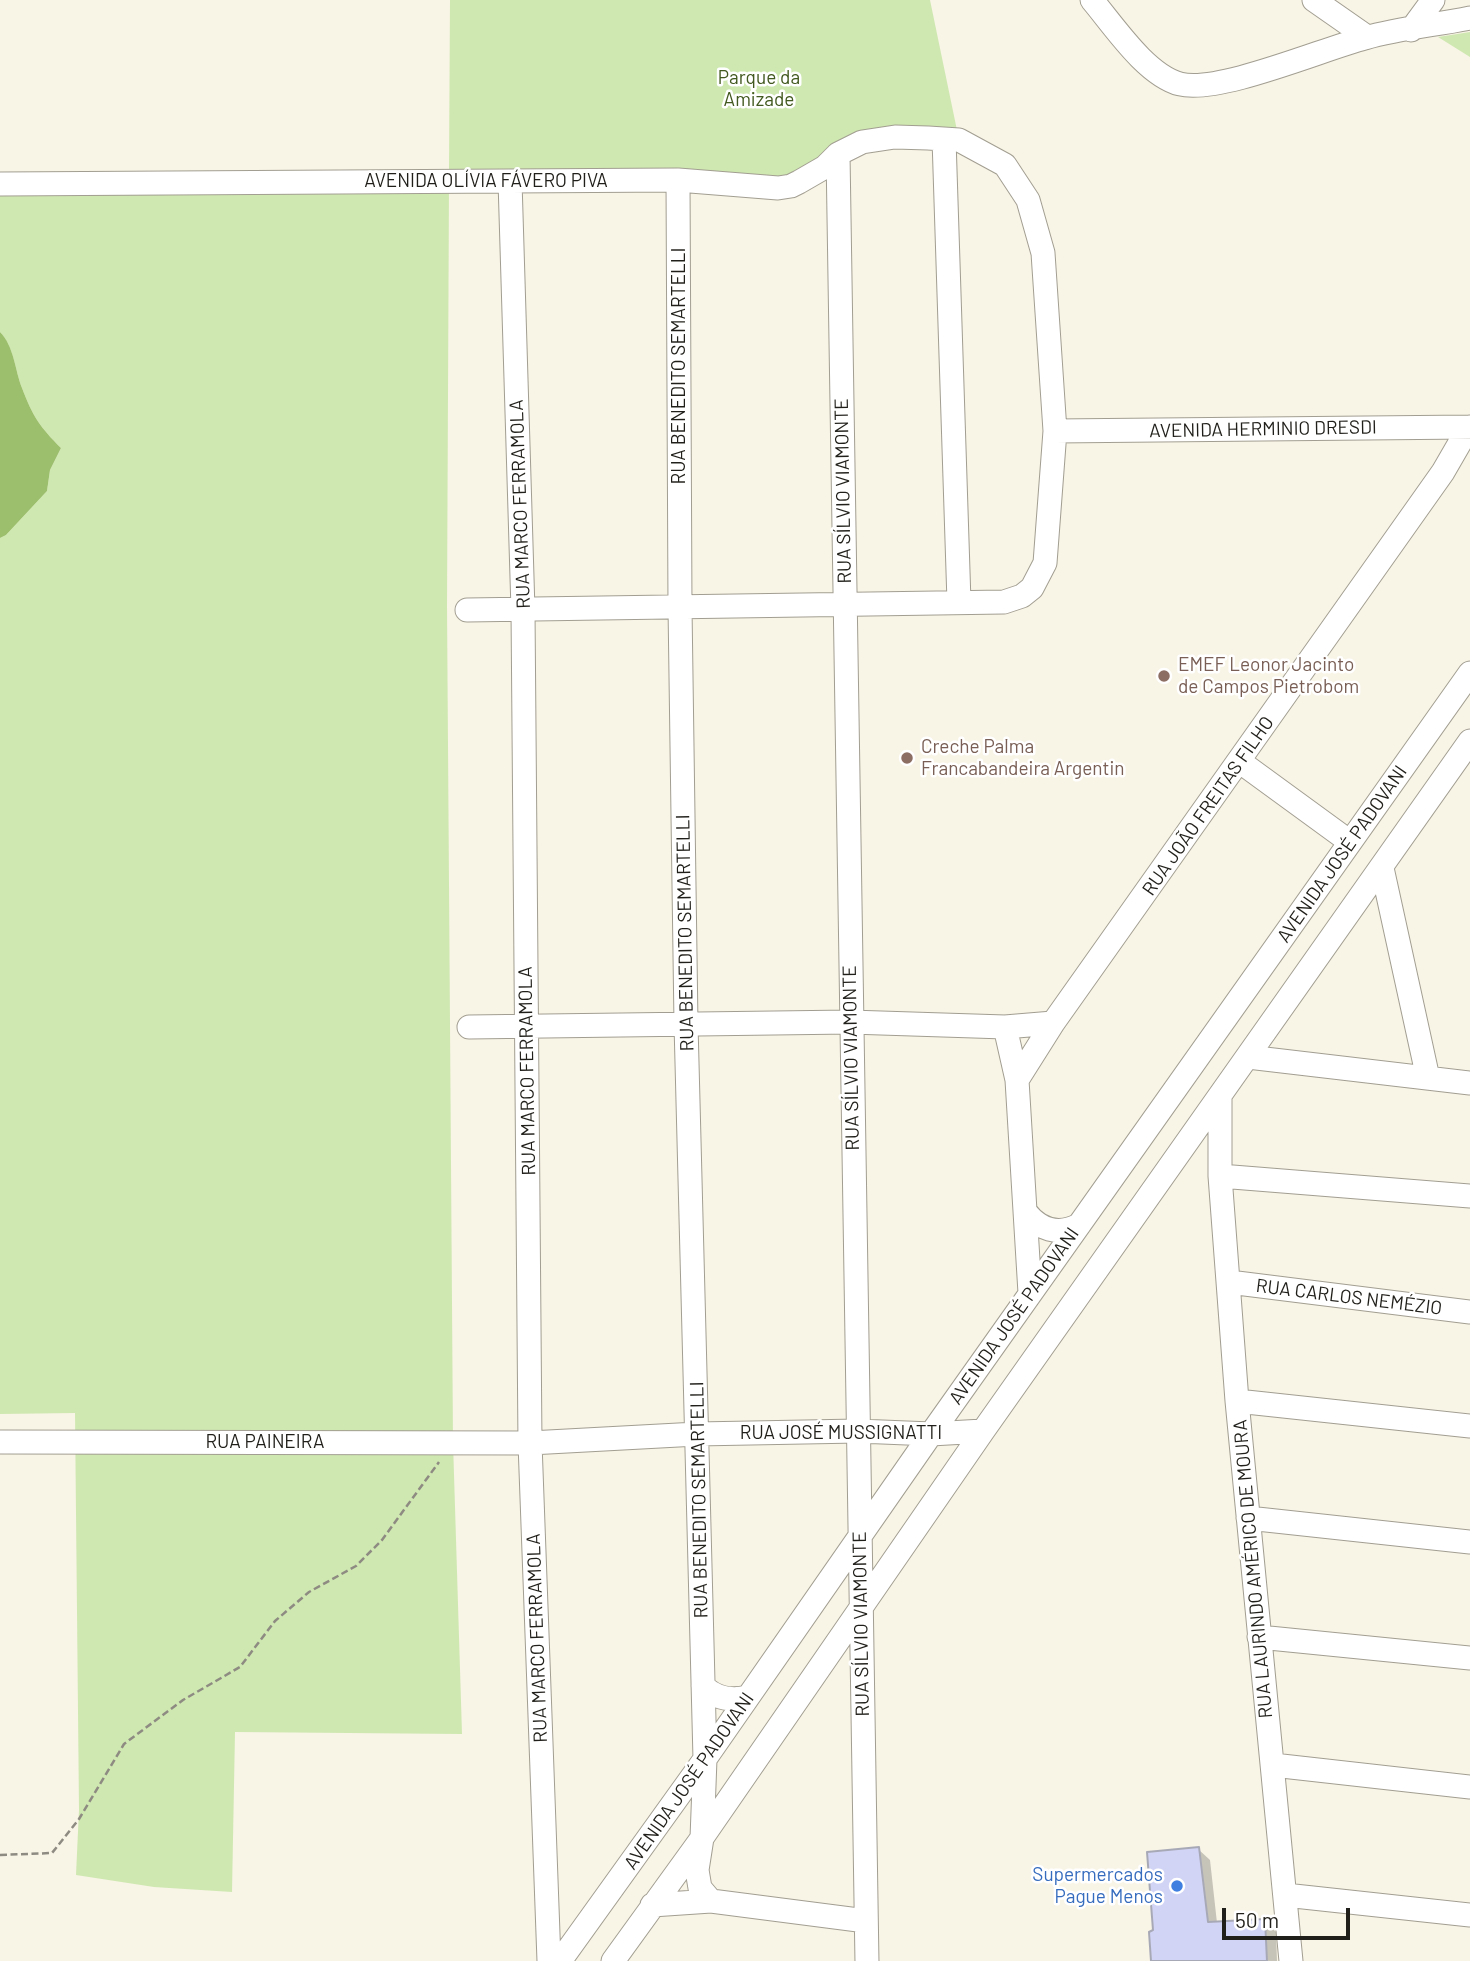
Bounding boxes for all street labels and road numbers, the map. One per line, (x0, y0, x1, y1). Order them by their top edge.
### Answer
street label: AVENIDA OLÍVIA FÁVERO PIVA (364, 170, 608, 192)
street label: RUA BENEDITO SEMARTELLI (668, 248, 690, 484)
street label: RUA SÍLVIO VIAMONTE (830, 398, 856, 584)
street label: RUA MARCO FERRAMOLA (505, 399, 535, 609)
street label: AVENIDA HERMINIO DRESDI (1149, 416, 1377, 442)
street label: RUA JOÃO FREITAS FILHO (1137, 712, 1279, 900)
street label: AVENIDA JOSÉ PADOVANI (1272, 761, 1412, 947)
street label: RUA BENEDITO SEMARTELLI (672, 814, 698, 1052)
street label: RUA SÍLVIO VIAMONTE (838, 965, 864, 1151)
street label: RUA MARCO FERRAMOLA (514, 966, 540, 1176)
street label: AVENIDA JOSÉ PADOVANI (944, 1223, 1084, 1409)
street label: RUA CARLOS NEMÉZIO (1255, 1274, 1443, 1320)
street label: RUA BENEDITO SEMARTELLI (686, 1381, 712, 1619)
street label: RUA LAURINDO AMÉRICO DE MOURA (1229, 1419, 1277, 1719)
street label: RUA JOSÉ MUSSIGNATTI (740, 1422, 942, 1444)
street label: RUA PAINEIRA (205, 1431, 325, 1453)
street label: RUA SÍLVIO VIAMONTE (848, 1531, 874, 1717)
street label: RUA MARCO FERRAMOLA (522, 1533, 552, 1743)
street label: AVENIDA JOSÉ PADOVANI (619, 1688, 759, 1874)

